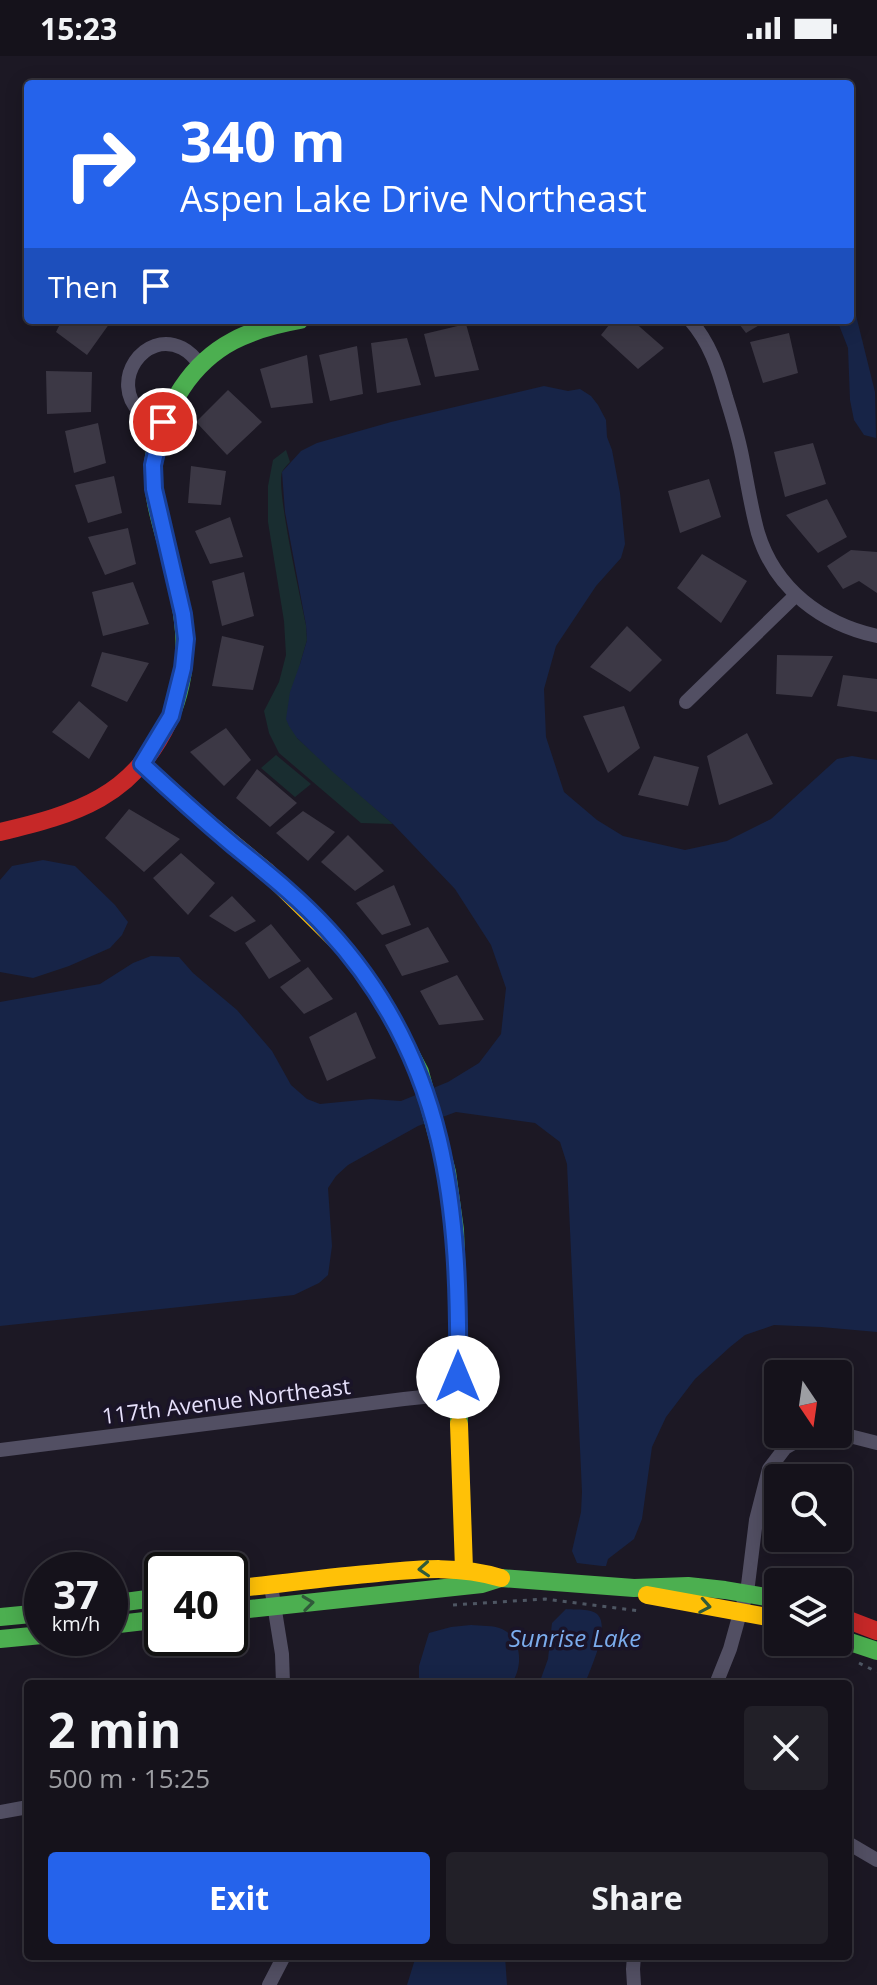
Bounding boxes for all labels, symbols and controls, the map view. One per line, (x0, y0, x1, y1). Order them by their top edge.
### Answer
text: 15:23 (40, 8, 117, 49)
text: 340 m (180, 102, 346, 178)
icon: right (48, 112, 152, 216)
text: Aspen Lake Drive Northeast (180, 174, 647, 223)
icon: arrive (134, 264, 178, 308)
text: Then (48, 266, 118, 307)
pin (129, 388, 197, 456)
icon: arrive (141, 400, 185, 444)
position arrow (416, 1335, 500, 1419)
north arrow (764, 1360, 852, 1448)
map controls (764, 1360, 852, 1656)
street label: 117th Avenue Northeast (100, 1370, 352, 1430)
button: search (764, 1464, 852, 1552)
speed limit sign: 40 (144, 1552, 248, 1656)
one-way arrow (417, 1560, 430, 1577)
text: 37 (53, 1566, 99, 1621)
button: layers (764, 1568, 852, 1656)
one-way arrow (301, 1594, 314, 1611)
one-way arrow (699, 1596, 712, 1613)
text: km/h (52, 1610, 100, 1637)
water label: Sunrise Lake (509, 1621, 641, 1654)
text: 2 min (48, 1697, 181, 1762)
button: close (744, 1706, 828, 1790)
text: 500 m · 15:25 (48, 1760, 210, 1796)
button: Exit (48, 1852, 430, 1944)
button: Share (446, 1852, 828, 1944)

